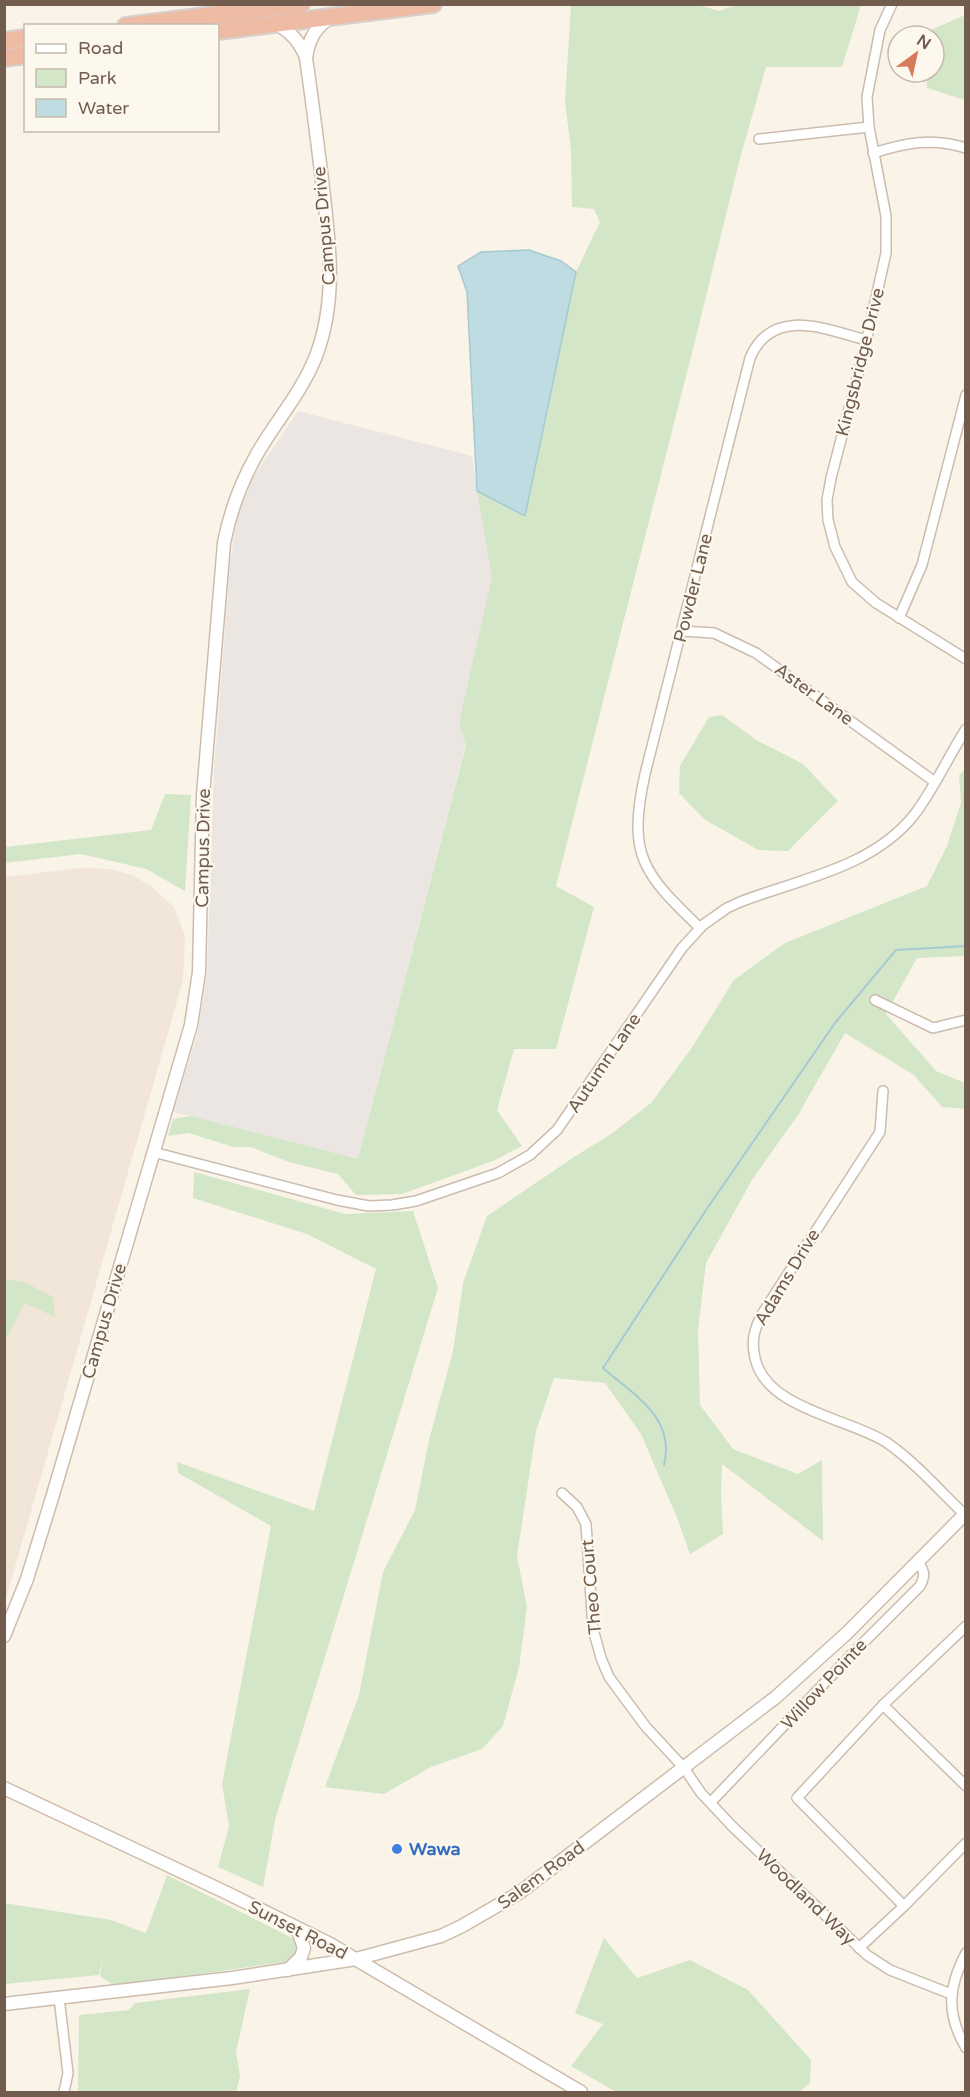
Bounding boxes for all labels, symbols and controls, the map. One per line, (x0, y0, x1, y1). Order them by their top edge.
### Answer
legend (24, 24, 219, 132)
north arrow (886, 24, 946, 84)
text: N (913, 30, 934, 54)
text: Road (78, 37, 123, 59)
text: Park (78, 67, 117, 89)
text: Water (78, 97, 129, 119)
street label: Campus Drive (308, 166, 340, 286)
street label: Kingsbridge Drive (831, 286, 889, 438)
street label: Powder Lane (669, 531, 717, 645)
street label: Aster Lane (770, 658, 858, 730)
street label: Campus Drive (191, 788, 215, 908)
street label: Autumn Lane (563, 1009, 645, 1117)
street label: Adams Drive (750, 1225, 824, 1329)
street label: Campus Drive (77, 1261, 131, 1381)
street label: Theo Court (576, 1538, 606, 1636)
street label: Willow Pointe (776, 1634, 872, 1734)
street label: Salem Road (493, 1836, 589, 1914)
place label: Wawa (409, 1838, 461, 1860)
marker: Wawa (390, 1842, 404, 1856)
street label: Woodland Way (752, 1844, 860, 1950)
street label: Sunset Road (245, 1896, 351, 1964)

